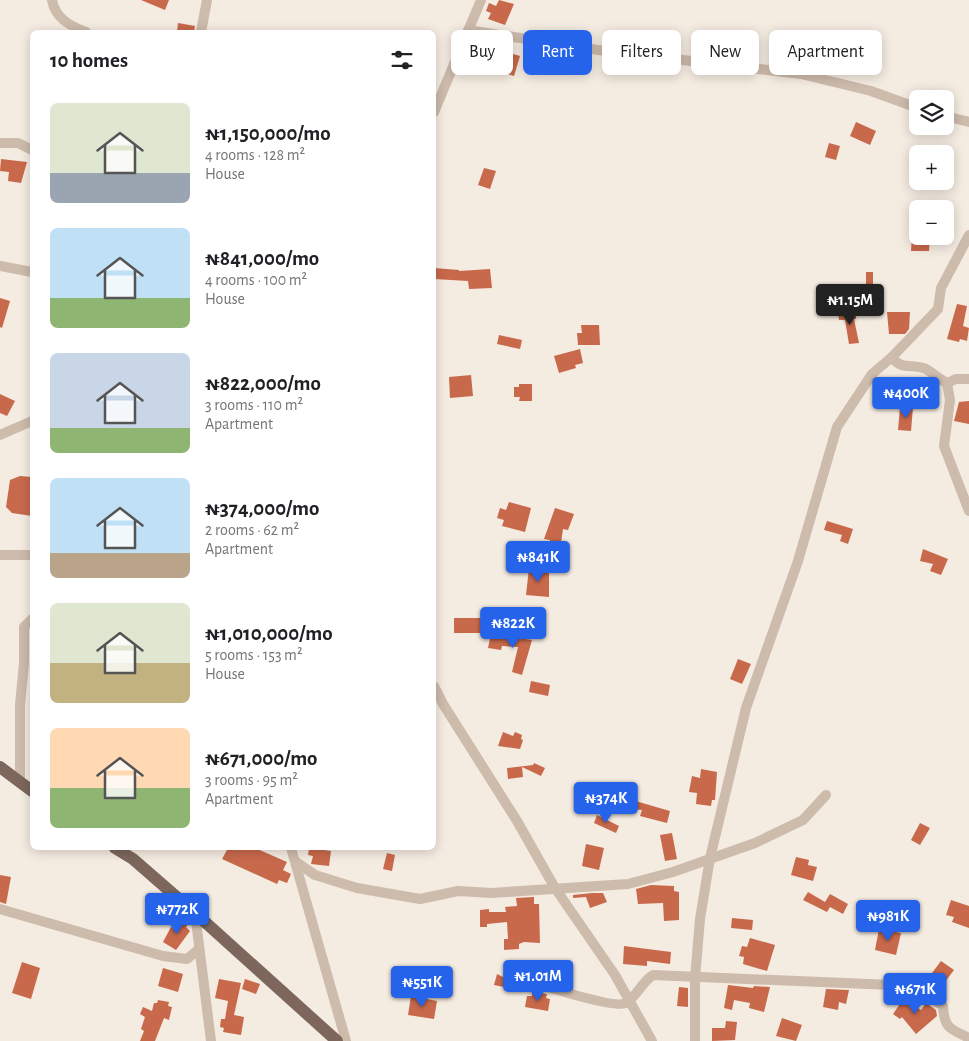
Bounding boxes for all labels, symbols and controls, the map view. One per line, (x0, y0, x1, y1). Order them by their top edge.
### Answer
chip: Buy (451, 30, 513, 75)
chip: Rent (523, 30, 592, 75)
chip: Filters (602, 30, 681, 75)
chip: New (691, 30, 759, 75)
chip: Apartment (769, 30, 882, 75)
icon: filters (388, 46, 416, 74)
text: 10 homes (50, 50, 128, 71)
map controls (909, 90, 954, 245)
button: layers (909, 90, 954, 135)
icon: home (90, 123, 150, 183)
text: ₦1,150,000/mo (205, 123, 331, 144)
button: + (909, 145, 954, 190)
text: 4 rooms · 128 m² (205, 147, 305, 163)
text: House (205, 166, 245, 182)
button: − (909, 200, 954, 245)
icon: home (90, 248, 150, 308)
text: ₦841,000/mo (205, 248, 319, 269)
text: 4 rooms · 100 m² (205, 272, 307, 288)
pin: ₦1.15M (809, 284, 891, 326)
text: House (205, 291, 245, 307)
text: ₦1.15M (827, 292, 873, 308)
icon: home (90, 373, 150, 433)
text: ₦822,000/mo (205, 373, 321, 394)
pin: ₦400K (871, 376, 941, 419)
text: ₦400K (883, 385, 929, 401)
text: 3 rooms · 110 m² (205, 397, 303, 413)
text: Apartment (205, 416, 273, 432)
icon: home (90, 498, 150, 558)
text: ₦374,000/mo (205, 498, 319, 519)
text: 2 rooms · 62 m² (205, 522, 299, 538)
pin: ₦841K (503, 540, 573, 583)
text: Apartment (205, 541, 273, 557)
text: ₦841K (517, 549, 559, 565)
pin: ₦822K (478, 606, 548, 649)
text: ₦822K (491, 615, 535, 631)
icon: home (90, 623, 150, 683)
text: ₦1,010,000/mo (205, 623, 333, 644)
text: 5 rooms · 153 m² (205, 647, 303, 663)
text: House (205, 666, 245, 682)
icon: home (90, 748, 150, 808)
text: ₦671,000/mo (205, 748, 318, 769)
text: 3 rooms · 95 m² (205, 772, 298, 788)
pin: ₦374K (571, 782, 641, 824)
text: ₦374K (585, 790, 627, 806)
text: Apartment (205, 791, 273, 807)
pin: ₦772K (142, 892, 212, 935)
pin: ₦981K (853, 900, 923, 942)
text: ₦772K (156, 901, 198, 917)
text: ₦981K (867, 908, 909, 924)
pin: ₦1.01M (497, 960, 579, 1002)
pin: ₦551K (387, 966, 457, 1008)
text: ₦1.01M (514, 968, 562, 984)
pin: ₦671K (880, 972, 950, 1015)
text: ₦551K (402, 974, 442, 990)
text: ₦671K (894, 981, 936, 997)

